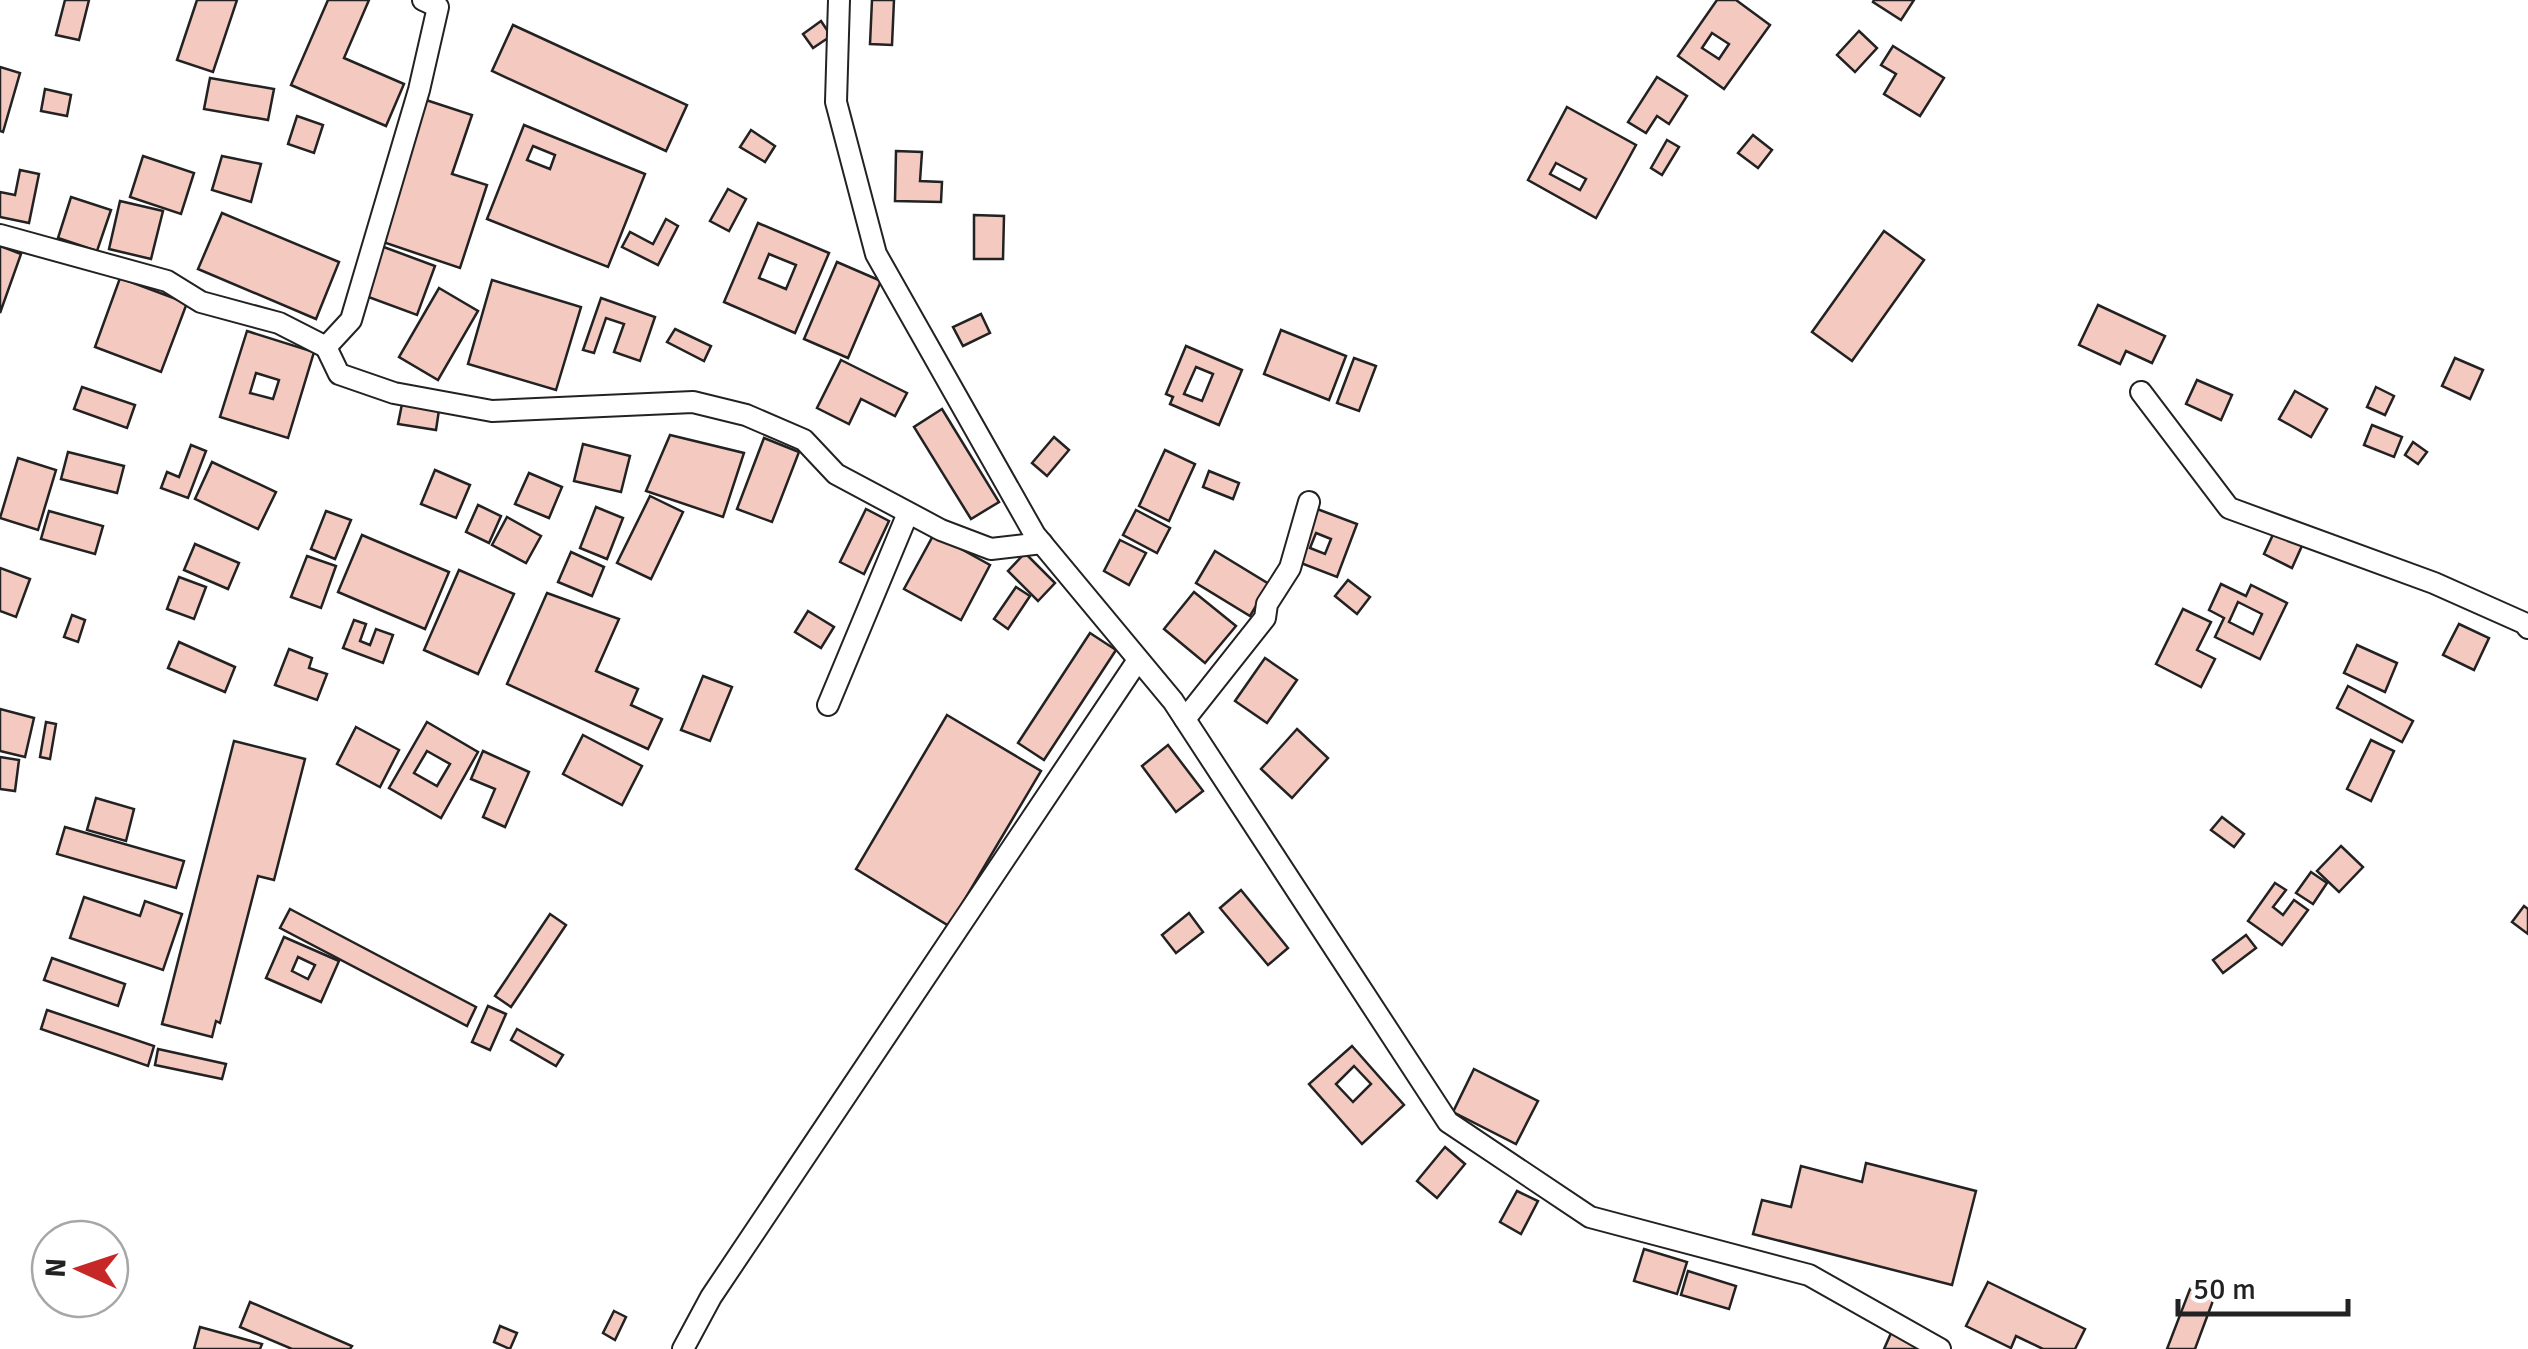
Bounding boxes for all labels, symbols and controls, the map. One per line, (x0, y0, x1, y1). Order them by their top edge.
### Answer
north arrow (30, 1219, 130, 1319)
scale bar (2178, 1254, 2348, 1316)
text: N (39, 1257, 74, 1278)
text: 50 m (2193, 1271, 2256, 1308)

